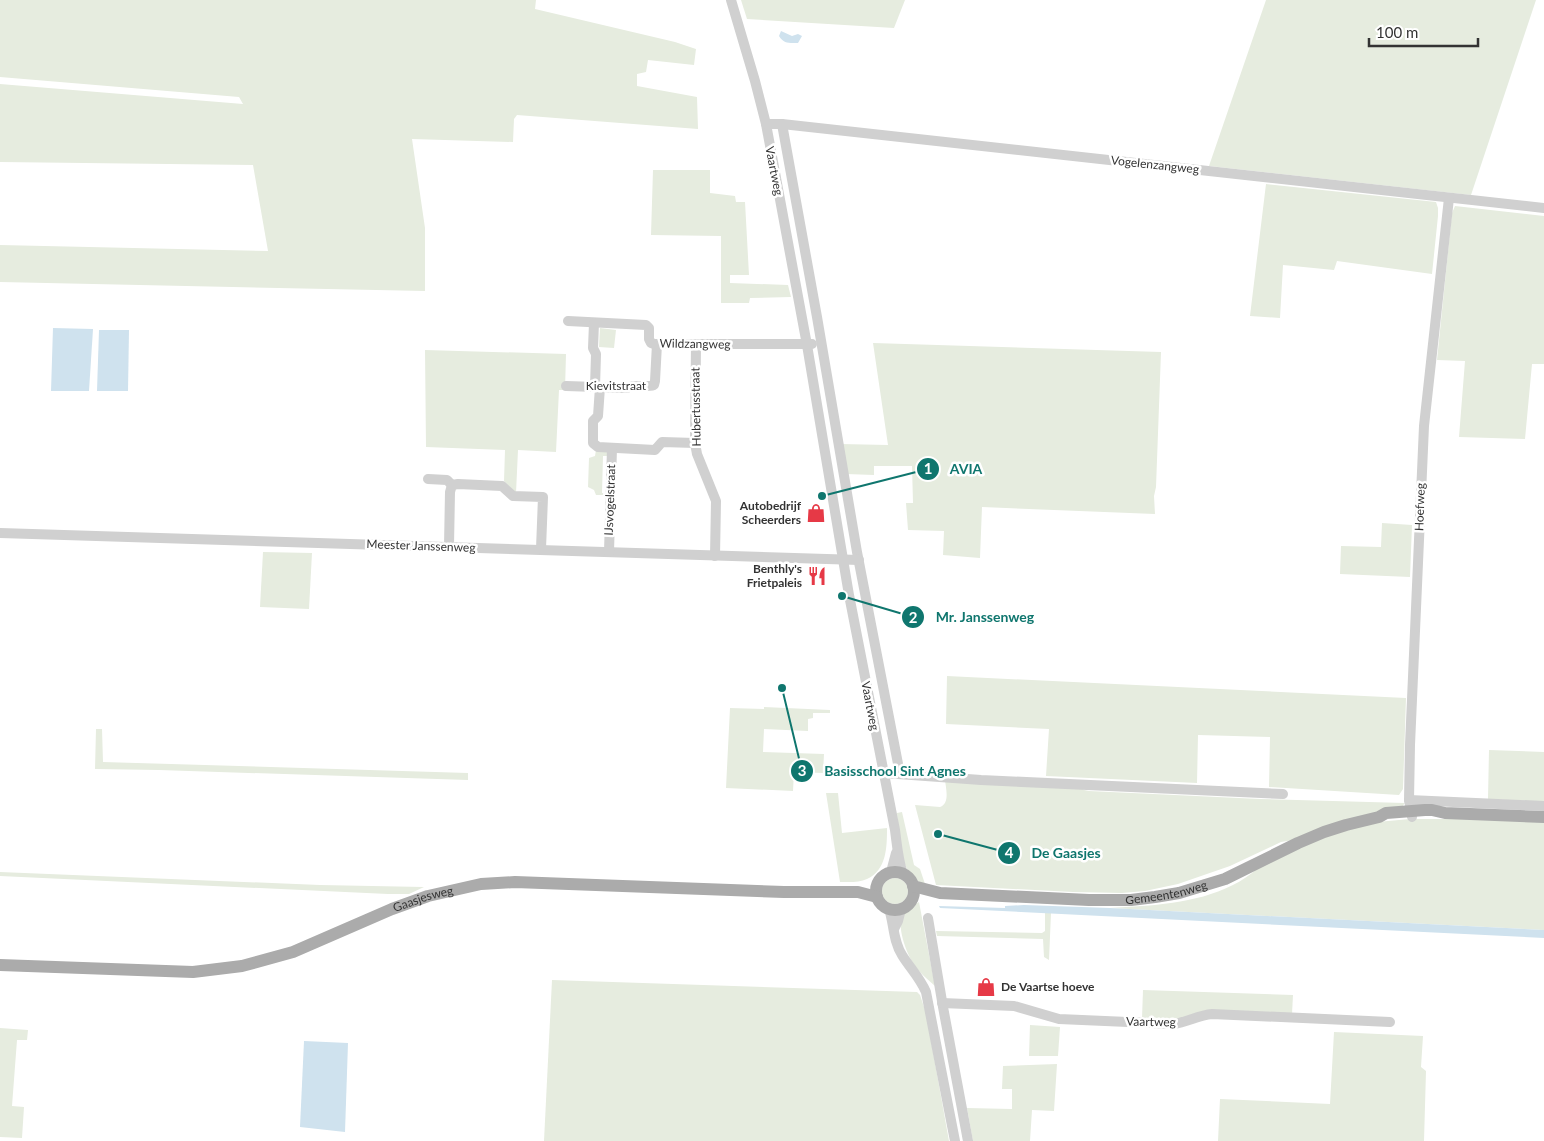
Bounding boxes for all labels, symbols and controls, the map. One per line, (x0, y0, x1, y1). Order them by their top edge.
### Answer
scale bar (1369, 15, 1478, 47)
text: 100 m (1376, 23, 1418, 41)
street label: Vaartweg (762, 145, 787, 197)
street label: Vogelenzangweg (1110, 152, 1200, 177)
street label: Wildzangweg (659, 335, 731, 352)
street label: Hubertusstraat (687, 367, 704, 447)
street label: Kievitstraat (586, 378, 647, 393)
callout: AVIA (915, 455, 993, 484)
text: 1 (924, 459, 932, 477)
text: AVIA (949, 460, 983, 477)
street label: IJsvogelstraat (601, 463, 618, 536)
street label: Hoefweg (1411, 483, 1428, 531)
place label: Autobedrijf Scheerders (739, 498, 802, 527)
shop icon: Autobedrijf Scheerders (805, 502, 827, 524)
street label: Meester Janssenweg (366, 536, 476, 555)
place label: Benthly's Frietpaleis (747, 561, 802, 590)
restaurant icon: Benthly's Frietpaleis (806, 565, 828, 587)
callout: Mr. Janssenweg (900, 603, 1044, 632)
text: 2 (909, 608, 918, 626)
text: Mr. Janssenweg (936, 608, 1035, 625)
street label: Vaartweg (858, 680, 883, 732)
callout: Basisschool Sint Agnes (789, 757, 976, 786)
text: 3 (798, 761, 806, 779)
text: Basisschool Sint Agnes (824, 762, 966, 779)
callout: De Gaasjes (997, 838, 1111, 867)
text: 4 (1005, 843, 1014, 861)
text: De Gaasjes (1031, 844, 1101, 861)
street label: Gemeentenweg (1125, 877, 1209, 907)
street label: Gaasjesweg (391, 883, 454, 915)
shop icon: De Vaartse hoeve (975, 976, 997, 998)
place label: De Vaartse hoeve (1001, 979, 1095, 994)
street label: Vaartweg (1126, 1014, 1176, 1029)

